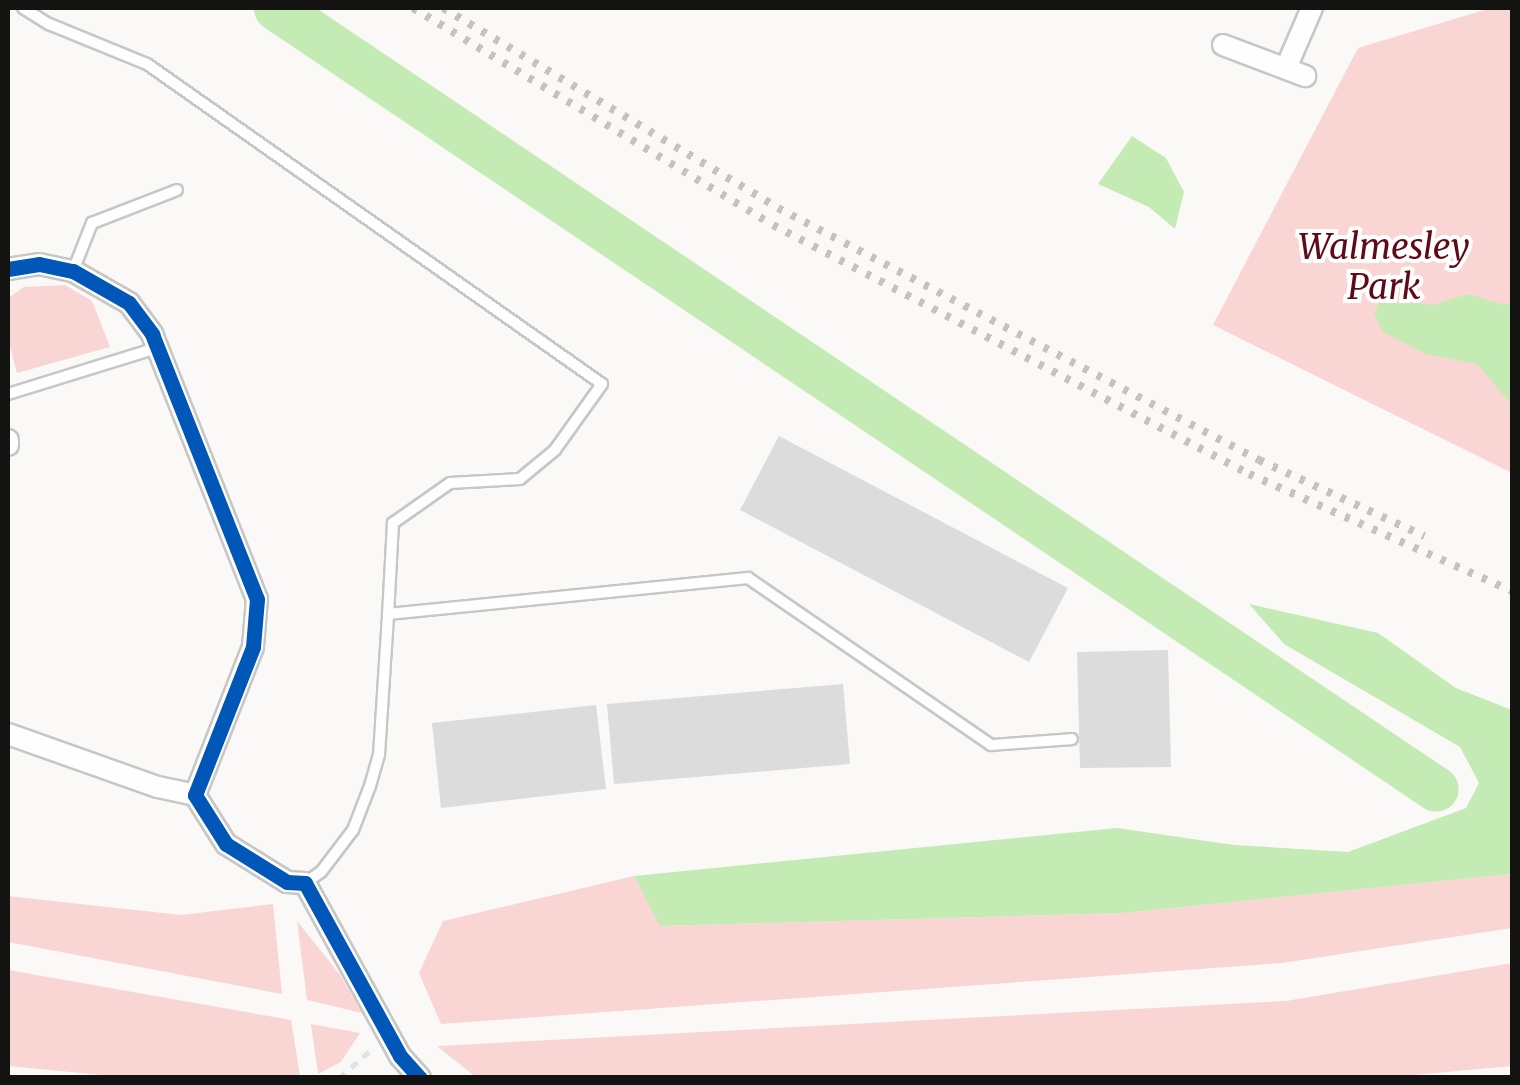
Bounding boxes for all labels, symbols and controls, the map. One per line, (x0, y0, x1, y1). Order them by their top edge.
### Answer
park label: Walmesley Park (1298, 226, 1470, 308)

